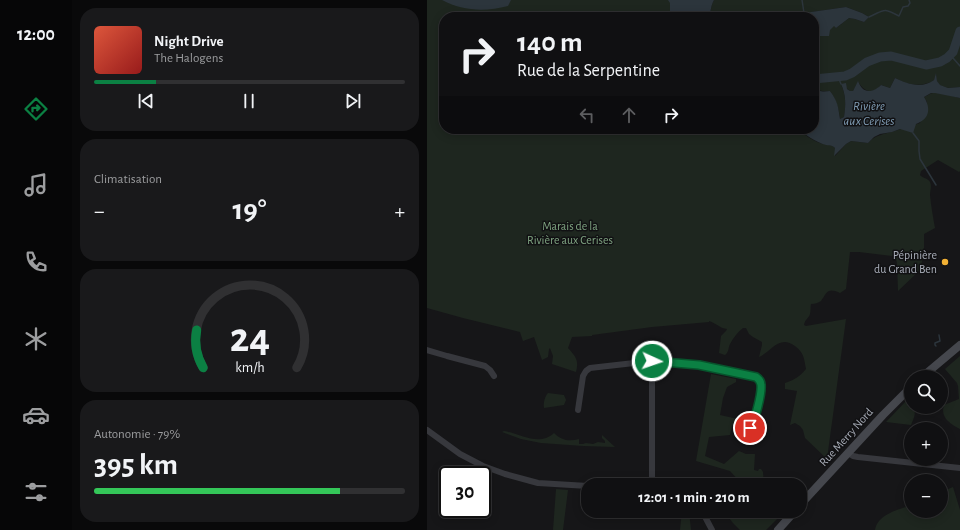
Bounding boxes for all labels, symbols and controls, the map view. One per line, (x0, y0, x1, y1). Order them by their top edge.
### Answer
text: 12:00 (17, 26, 55, 44)
icon: right (451, 28, 503, 80)
text: 140 m (517, 29, 583, 57)
text: Night Drive (154, 34, 224, 49)
text: The Halogens (154, 52, 223, 65)
text: Rue de la Serpentine (517, 62, 660, 80)
icon: previous (135, 90, 157, 112)
icon: pause (238, 90, 260, 112)
icon: next (342, 90, 364, 112)
icon: directions (22, 95, 50, 123)
water label: Rivière aux Cerises (844, 100, 894, 128)
icon: left (576, 104, 598, 126)
icon: ahead (618, 104, 640, 126)
icon: right (660, 104, 682, 126)
icon: music (22, 171, 50, 199)
text: Climatisation (94, 173, 162, 186)
text: 19° (232, 195, 267, 225)
text: − (94, 200, 105, 222)
text: + (394, 200, 405, 222)
park label: Marais de la Rivière aux Cerises (527, 220, 613, 246)
icon: phone (22, 248, 50, 276)
place label: Pépinière du Grand Ben (874, 249, 937, 275)
marker: Pépinière du Grand Ben (940, 257, 950, 267)
text: 24 (229, 318, 270, 359)
icon: climate (22, 325, 50, 353)
position arrow (631, 340, 673, 382)
text: km/h (235, 361, 264, 375)
map controls (904, 370, 948, 518)
button: search (904, 370, 948, 414)
icon: car (22, 401, 50, 429)
street label: Rue Merry Nord (817, 406, 876, 469)
pin (733, 411, 767, 445)
icon: arrive (739, 417, 761, 439)
button: + (904, 422, 948, 466)
text: Autonomie · 79% (94, 428, 180, 441)
text: 395 km (94, 450, 178, 480)
speed limit sign: 30 (439, 466, 491, 518)
button: − (904, 474, 948, 518)
icon: filters (22, 478, 50, 506)
text: 12:01 · 1 min · 210 m (638, 490, 750, 505)

